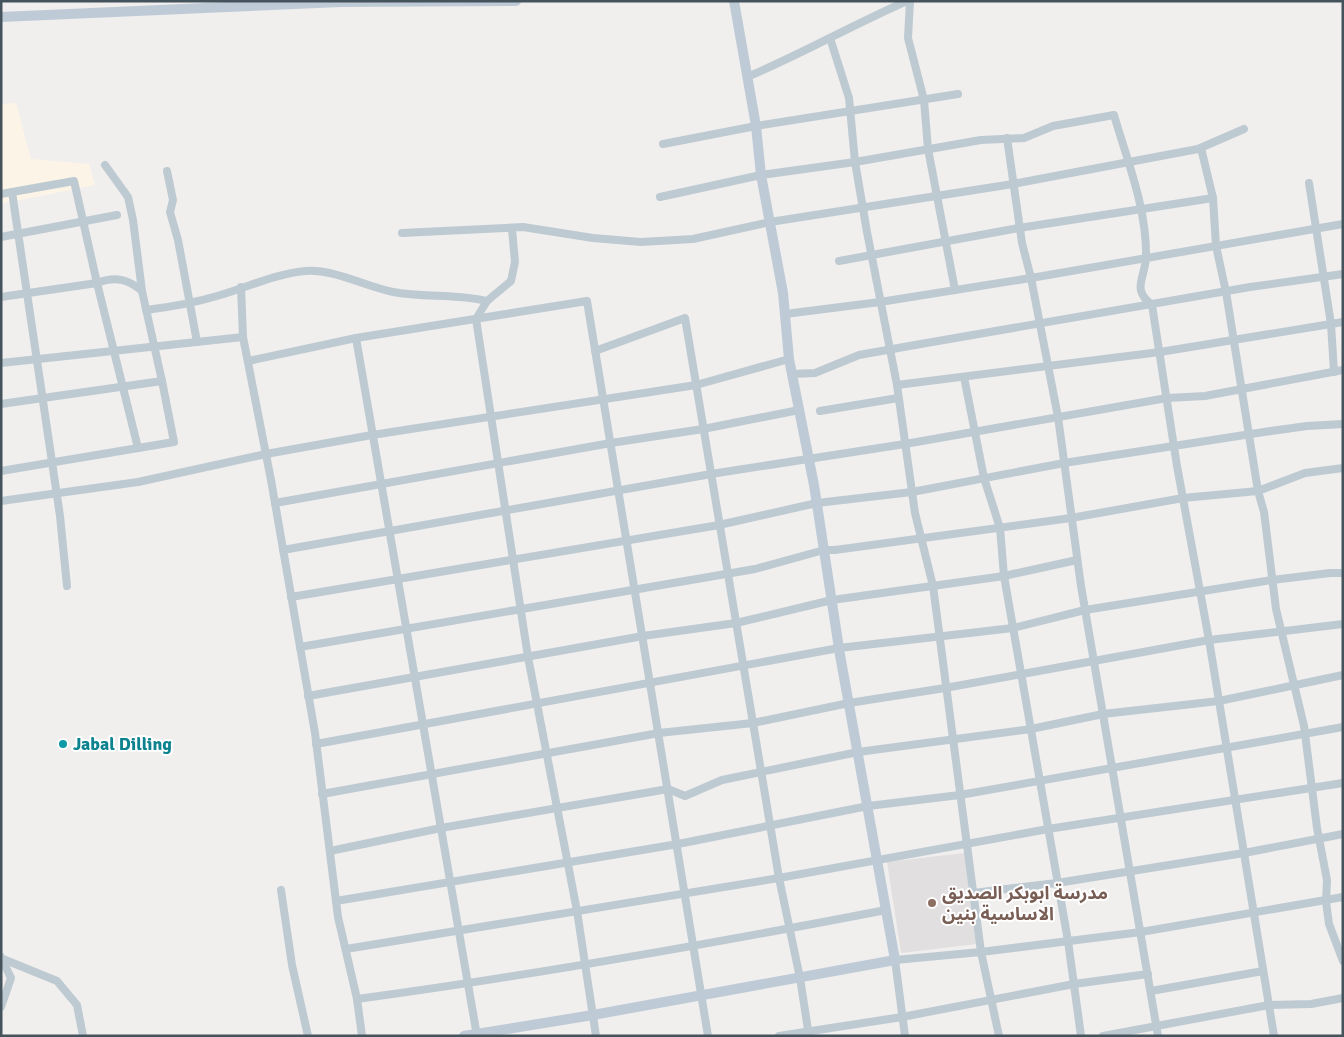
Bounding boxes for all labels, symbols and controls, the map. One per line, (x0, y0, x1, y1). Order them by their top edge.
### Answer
place label: Jabal Dilling (73, 733, 172, 755)
marker: Jabal Dilling (57, 738, 69, 750)
place label: مدرسة ابوبكر الصديق الاساسية بنين (942, 882, 1108, 925)
marker: مدرسة ابوبكر الصديق الاساسية بنين (926, 897, 938, 909)

